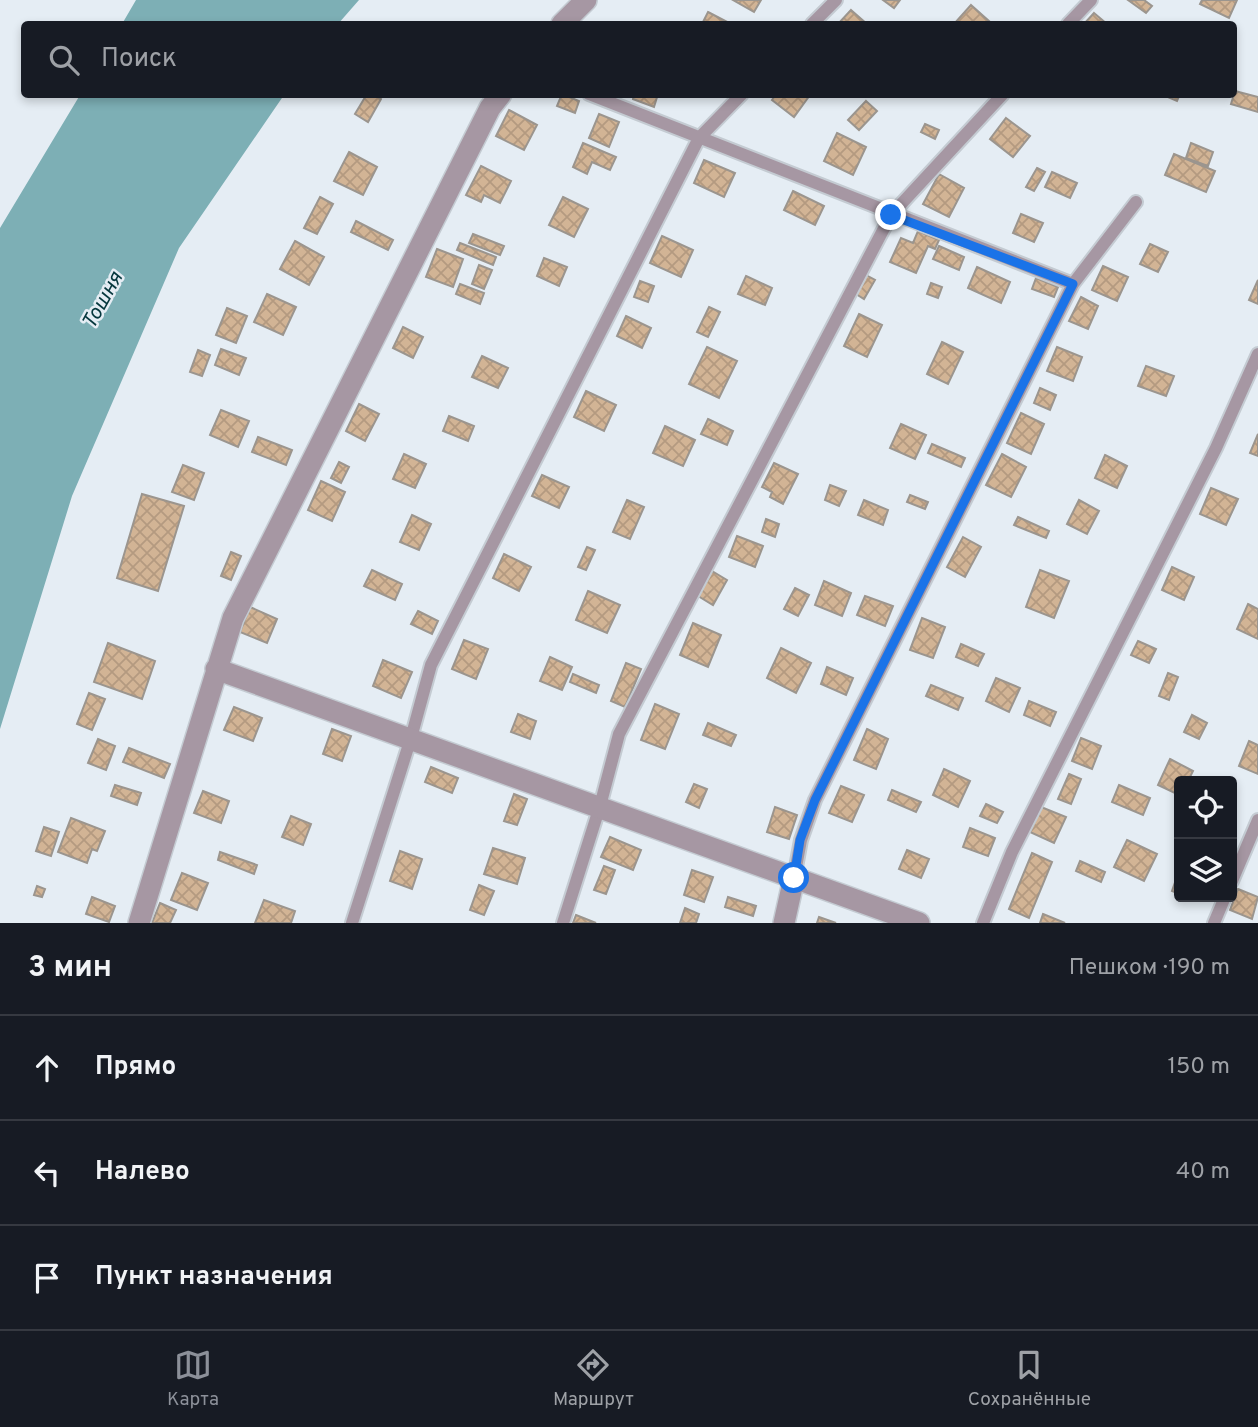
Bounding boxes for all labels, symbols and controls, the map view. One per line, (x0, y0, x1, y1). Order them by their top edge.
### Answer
search box (21, 21, 1237, 98)
icon: search (45, 41, 83, 79)
text: Поиск (101, 43, 177, 76)
route end (875, 199, 906, 230)
water label: Тошня (77, 266, 131, 334)
map controls (1174, 776, 1237, 902)
button: locate (1174, 776, 1237, 839)
button: layers (1174, 839, 1237, 902)
route start (778, 862, 809, 893)
text: 3 мин (28, 950, 112, 987)
text: Пешком · 190 m (1069, 954, 1230, 983)
icon: ahead (28, 1049, 66, 1087)
text: Прямо (95, 1051, 176, 1084)
text: 150 m (1168, 1053, 1230, 1082)
icon: left (28, 1154, 66, 1192)
text: Налево (95, 1156, 190, 1189)
text: 40 m (1176, 1158, 1230, 1187)
icon: arrive (28, 1259, 66, 1297)
text: Пункт назначения (95, 1261, 333, 1294)
tab: Карта (167, 1346, 219, 1412)
tab: Маршрут (553, 1346, 634, 1412)
tab: Сохранённые (968, 1346, 1091, 1412)

